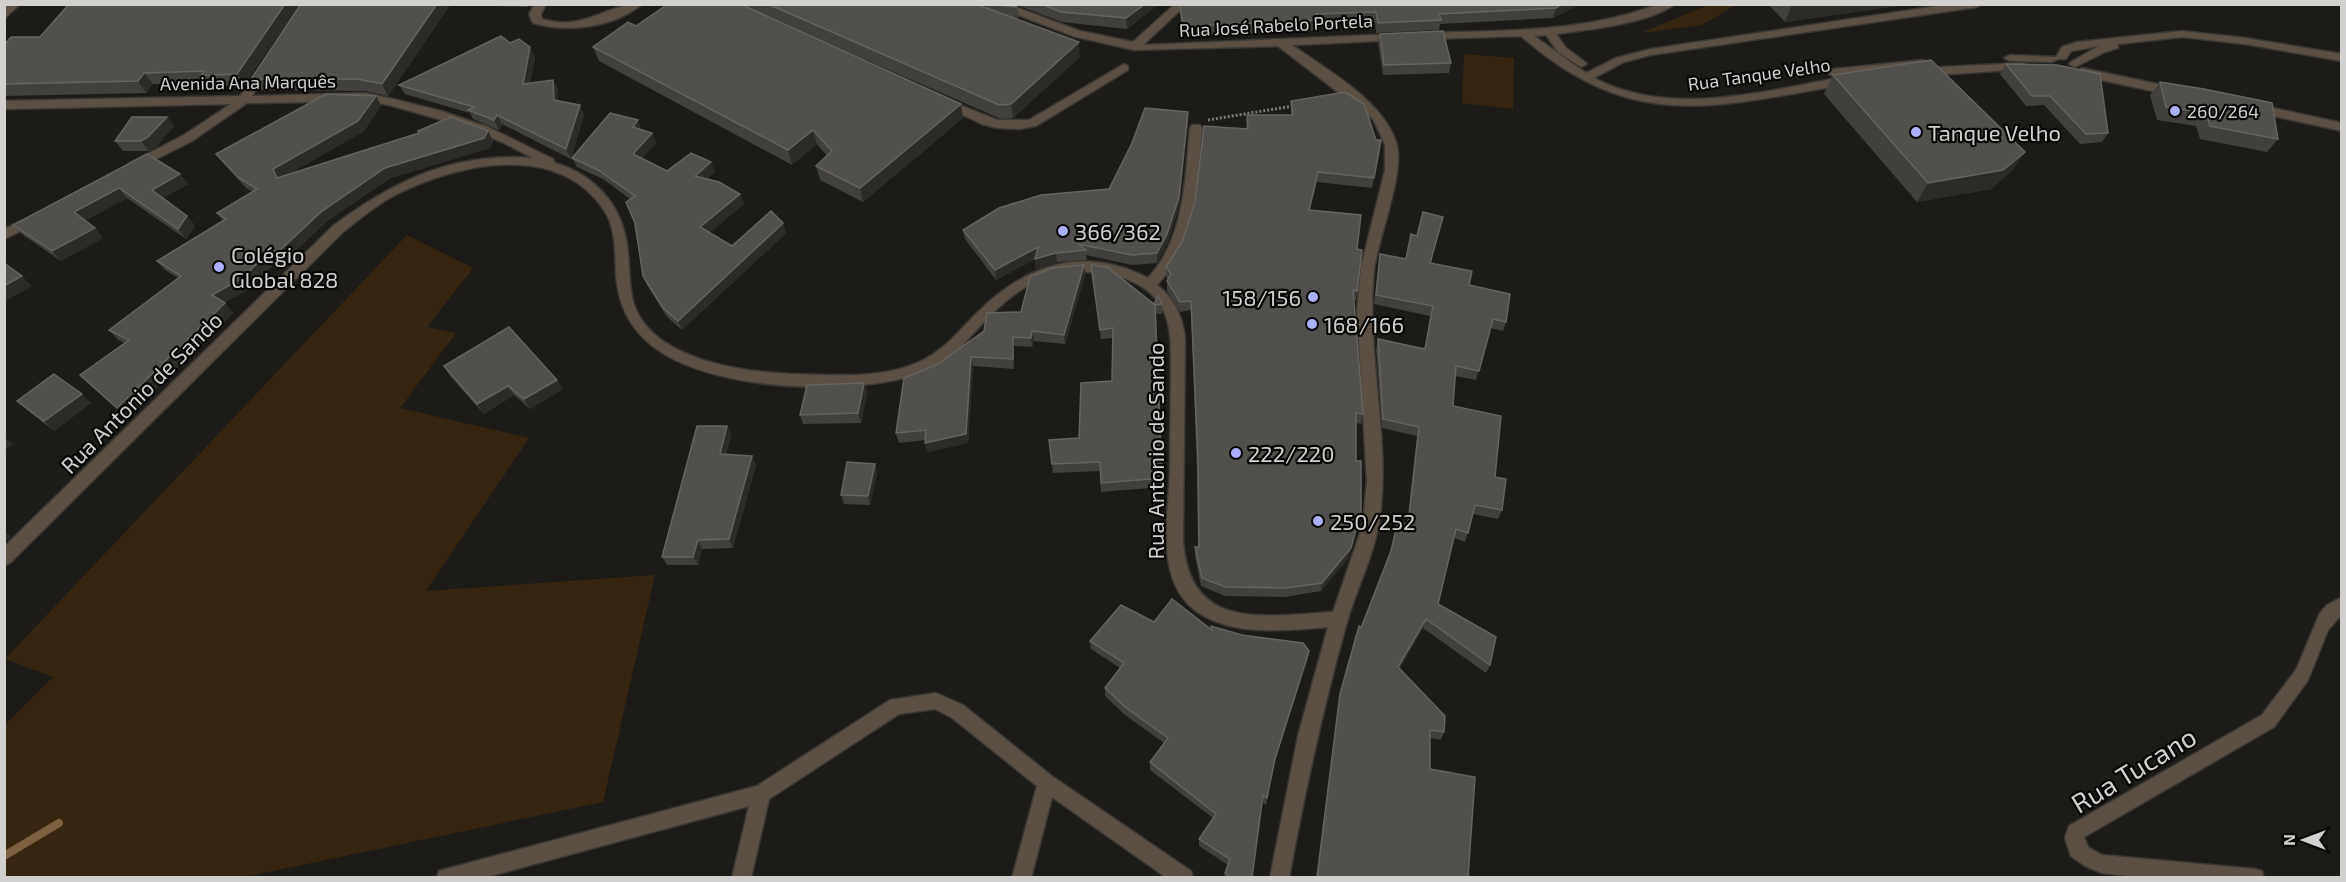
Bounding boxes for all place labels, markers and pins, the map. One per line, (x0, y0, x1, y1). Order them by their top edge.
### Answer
place label: 260/264 (2187, 100, 2259, 122)
marker: 260/264 (2168, 104, 2182, 118)
place label: Tanque Velho (1928, 119, 2061, 145)
marker: Tanque Velho (1909, 125, 1923, 139)
place label: 366/362 (1075, 218, 1161, 244)
marker: 366/362 (1056, 224, 1070, 238)
place label: Colégio Global 828 (231, 241, 338, 292)
marker: Colégio Global 828 (212, 260, 226, 274)
place label: 158/156 (1223, 284, 1301, 310)
marker: 158/156 (1306, 290, 1320, 304)
place label: 168/166 (1324, 311, 1404, 337)
marker: 168/166 (1305, 317, 1319, 331)
place label: 222/220 (1248, 440, 1334, 466)
marker: 222/220 (1229, 446, 1243, 460)
place label: 250/252 (1330, 508, 1415, 534)
marker: 250/252 (1311, 514, 1325, 528)

